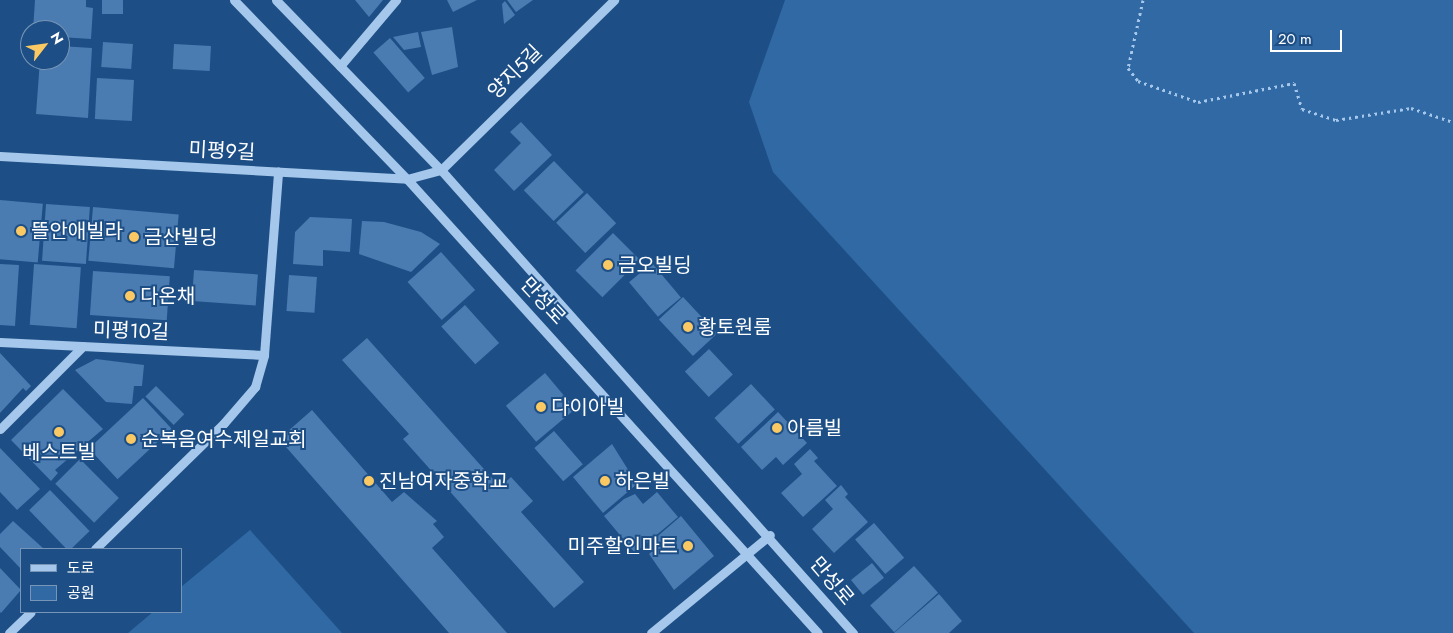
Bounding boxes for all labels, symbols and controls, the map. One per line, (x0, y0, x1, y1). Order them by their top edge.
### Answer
north arrow (20, 20, 70, 70)
scale bar (1273, 20, 1346, 52)
text: N (46, 28, 69, 48)
text: 20 m (1278, 28, 1312, 50)
street label: 양지5길 (483, 40, 547, 104)
street label: 미평9길 (188, 137, 256, 165)
place label: 뜰안애빌라 (31, 219, 123, 243)
marker: 뜰안애빌라 (15, 225, 27, 237)
place label: 금산빌딩 (144, 225, 218, 249)
marker: 금산빌딩 (128, 231, 140, 243)
place label: 금오빌딩 (618, 253, 692, 277)
marker: 금오빌딩 (602, 259, 614, 271)
street label: 만성로 (515, 273, 571, 329)
place label: 다온채 (140, 284, 195, 308)
marker: 다온채 (124, 290, 136, 302)
place label: 황토원룸 (698, 315, 772, 339)
street label: 미평10길 (93, 318, 169, 344)
marker: 황토원룸 (682, 321, 694, 333)
place label: 다이아빌 (551, 395, 625, 419)
marker: 다이아빌 (535, 401, 547, 413)
place label: 아름빌 (787, 416, 842, 440)
marker: 아름빌 (771, 422, 783, 434)
marker: 베스트빌 (53, 426, 65, 438)
place label: 순복음여수제일교회 (141, 427, 307, 451)
marker: 순복음여수제일교회 (125, 433, 137, 445)
place label: 베스트빌 (22, 440, 96, 464)
place label: 진남여자중학교 (379, 469, 508, 493)
place label: 하은빌 (615, 469, 670, 493)
marker: 진남여자중학교 (363, 475, 375, 487)
marker: 하은빌 (599, 475, 611, 487)
place label: 미주할인마트 (568, 534, 678, 558)
marker: 미주할인마트 (682, 540, 694, 552)
legend (20, 548, 182, 613)
street label: 만성로 (805, 552, 859, 610)
text: 도로 (67, 557, 95, 579)
text: 공원 (67, 582, 95, 604)

